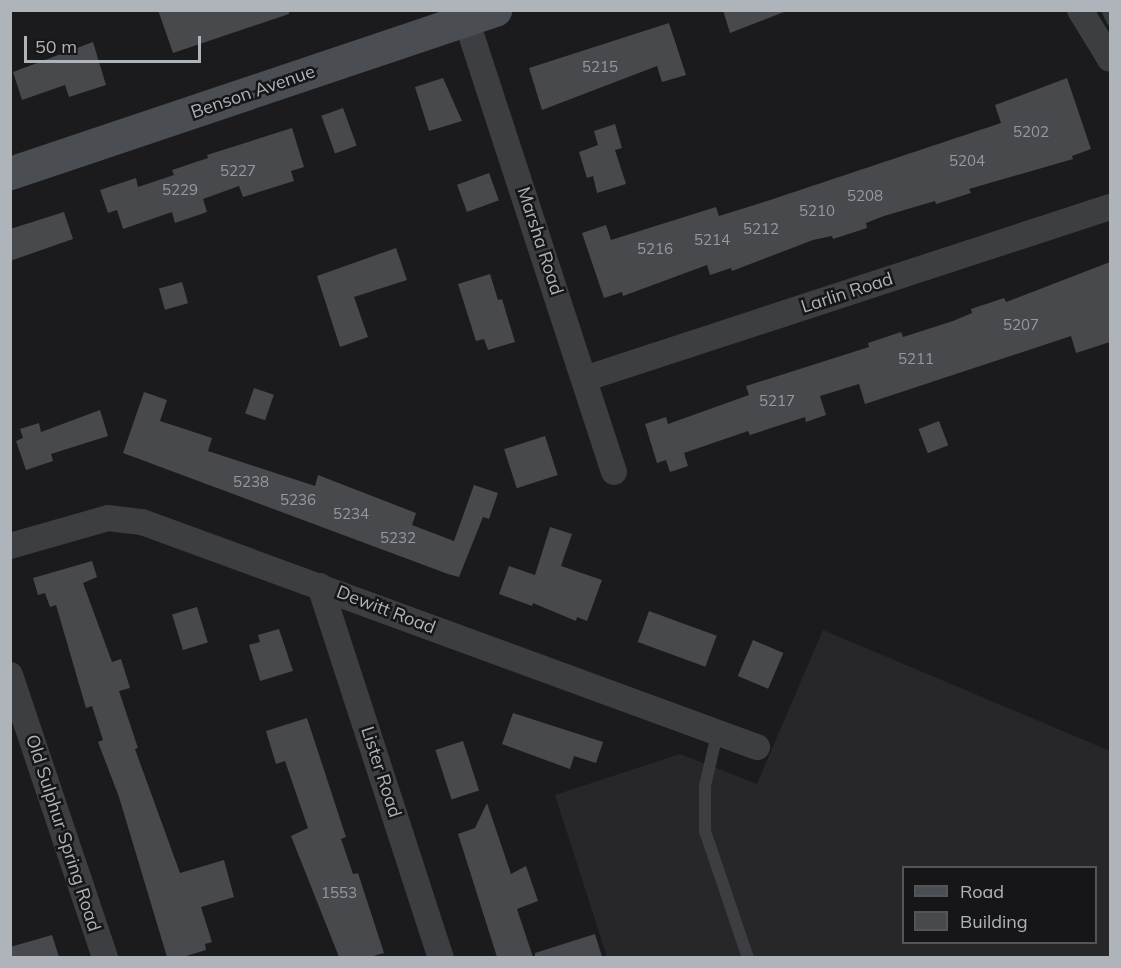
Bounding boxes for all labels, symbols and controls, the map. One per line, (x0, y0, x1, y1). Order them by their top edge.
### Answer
scale bar (27, 24, 204, 62)
text: 50 m (35, 35, 77, 58)
house number: 5215 (582, 58, 618, 76)
street label: Benson Avenue (188, 61, 318, 123)
house number: 5202 (1013, 123, 1049, 141)
house number: 5204 (949, 152, 985, 170)
house number: 5227 (220, 162, 256, 180)
house number: 5229 (162, 181, 198, 199)
street label: Marsha Road (512, 185, 568, 297)
house number: 5208 (847, 187, 883, 205)
house number: 5210 (799, 202, 835, 220)
house number: 5212 (743, 220, 779, 238)
house number: 5214 (694, 231, 730, 249)
house number: 5216 (637, 240, 673, 258)
street label: Larlin Road (798, 268, 896, 318)
house number: 5207 (1003, 316, 1039, 334)
house number: 5211 (898, 350, 934, 368)
house number: 5217 (759, 392, 795, 410)
house number: 5238 (233, 473, 269, 491)
house number: 5236 (280, 491, 316, 509)
house number: 5234 (333, 505, 369, 523)
house number: 5232 (380, 529, 416, 547)
street label: Dewitt Road (333, 581, 439, 639)
street label: Lister Road (356, 724, 406, 820)
street label: Old Sulphur Spring Road (21, 732, 105, 934)
legend (902, 866, 1097, 944)
text: Road (960, 880, 1004, 903)
house number: 1553 (321, 884, 357, 902)
text: Building (960, 910, 1028, 933)

